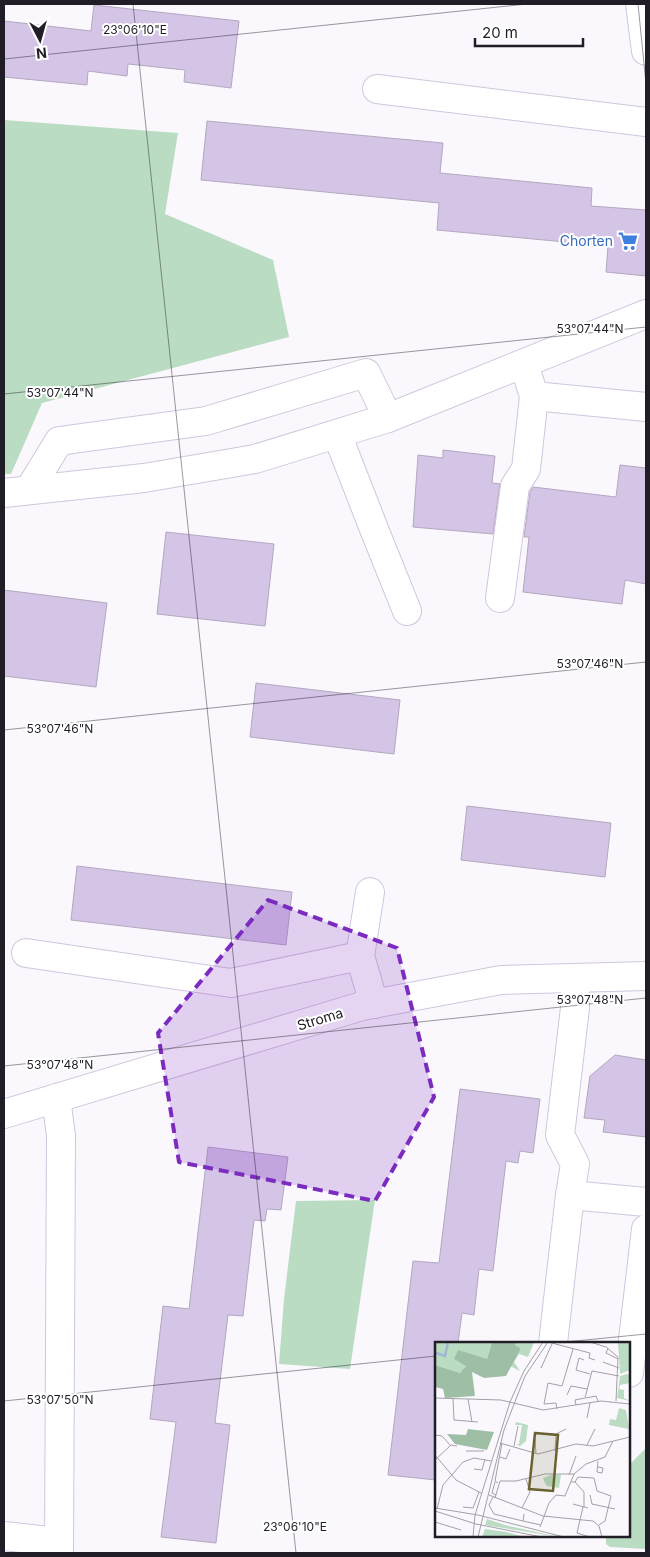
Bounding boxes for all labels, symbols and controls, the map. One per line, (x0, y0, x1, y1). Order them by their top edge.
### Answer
north arrow (15, 15, 65, 65)
scale bar (475, 15, 582, 47)
text: 23°06'10"E (103, 22, 167, 37)
text: 20 m (482, 23, 518, 42)
text: N (35, 44, 48, 62)
supermarket icon: Chorten (617, 230, 639, 252)
place label: Chorten (560, 232, 613, 249)
text: 53°07'44"N (556, 321, 624, 336)
text: 53°07'44"N (26, 385, 94, 400)
text: 53°07'46"N (557, 656, 623, 671)
text: 53°07'46"N (27, 721, 93, 736)
text: 53°07'48"N (557, 992, 623, 1007)
street label: Stroma (295, 1004, 345, 1034)
text: 53°07'48"N (27, 1057, 93, 1072)
inset map (435, 1342, 630, 1537)
text: 53°07'50"N (26, 1392, 94, 1407)
text: 23°06'10"E (263, 1519, 327, 1534)

